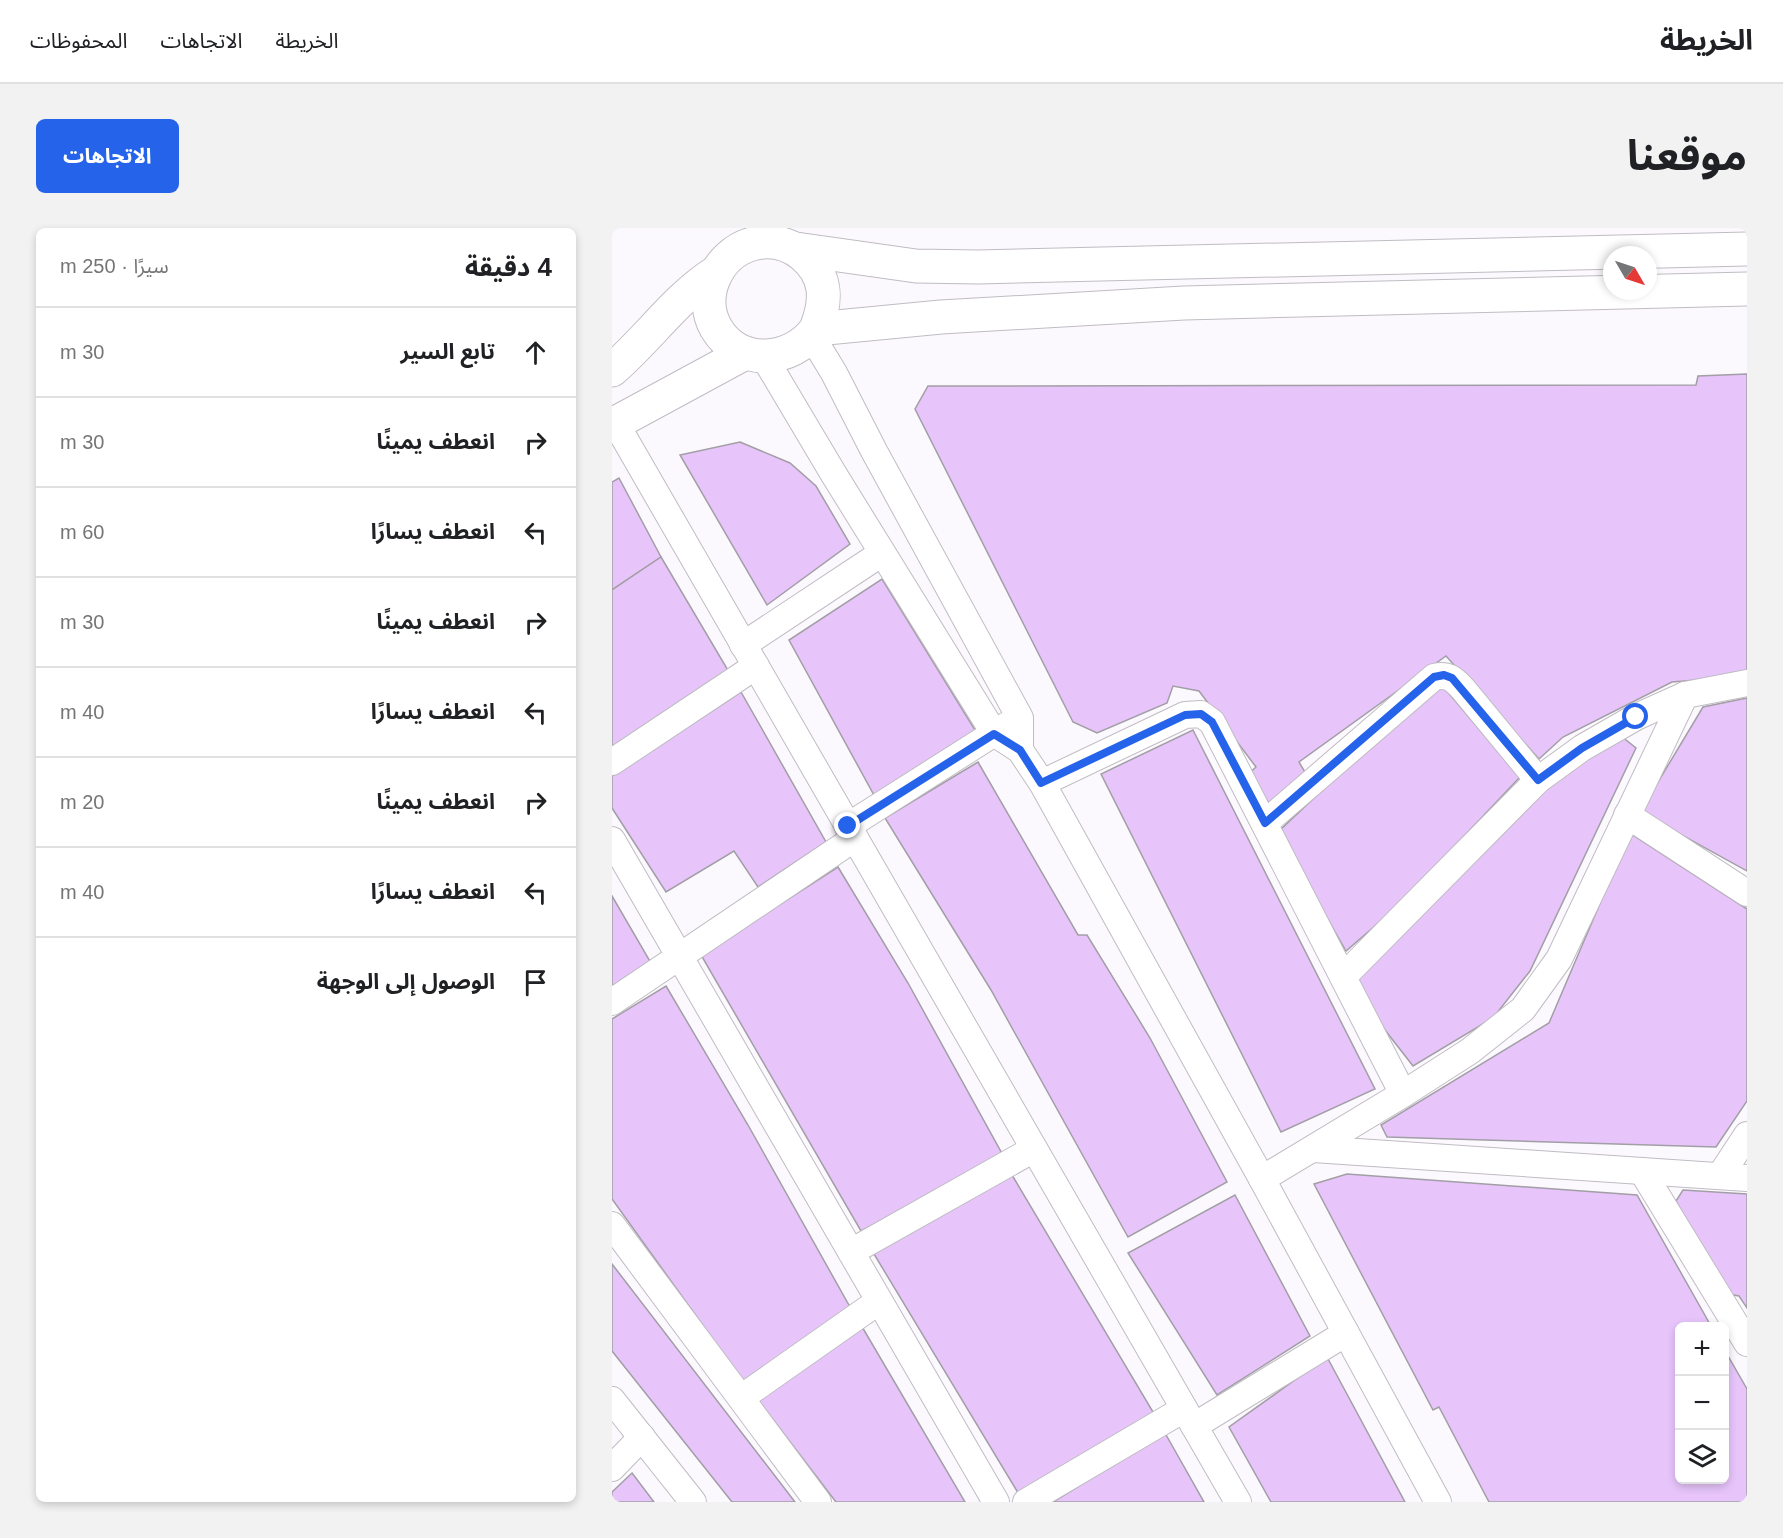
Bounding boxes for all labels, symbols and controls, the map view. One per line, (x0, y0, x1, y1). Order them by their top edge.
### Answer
text: الخريطة (1660, 25, 1753, 56)
text: المحفوظات (30, 29, 127, 52)
text: الاتجاهات (160, 29, 242, 52)
text: الخريطة (275, 29, 338, 52)
button: الاتجاهات (36, 119, 179, 193)
text: موقعنا (1627, 132, 1747, 179)
north arrow (1603, 246, 1657, 300)
text: 4 دقيقة (465, 252, 552, 282)
text: سيرًا · 250 m (60, 255, 169, 277)
icon: ahead (519, 336, 552, 369)
text: تابع السير (401, 339, 495, 364)
text: 30 m (60, 341, 104, 363)
icon: right (519, 426, 552, 459)
text: انعطف يمينًا (376, 429, 495, 454)
text: 30 m (60, 431, 104, 453)
icon: left (519, 516, 552, 549)
text: انعطف يسارًا (371, 519, 495, 544)
text: 60 m (60, 521, 104, 543)
icon: right (519, 606, 552, 639)
text: انعطف يمينًا (376, 609, 495, 634)
text: 30 m (60, 611, 104, 633)
icon: left (519, 696, 552, 729)
text: انعطف يسارًا (371, 699, 495, 724)
text: 40 m (60, 701, 104, 723)
route start (1622, 703, 1648, 729)
icon: right (519, 786, 552, 819)
text: انعطف يمينًا (376, 789, 495, 814)
text: 20 m (60, 791, 104, 813)
route end (834, 812, 860, 838)
icon: left (519, 876, 552, 909)
text: انعطف يسارًا (371, 879, 495, 904)
text: 40 m (60, 881, 104, 903)
icon: arrive (519, 966, 552, 999)
text: الوصول إلى الوجهة (317, 969, 495, 994)
map controls (1675, 1322, 1729, 1484)
button: + (1675, 1322, 1729, 1376)
button: − (1675, 1376, 1729, 1430)
button: layers (1675, 1430, 1729, 1484)

